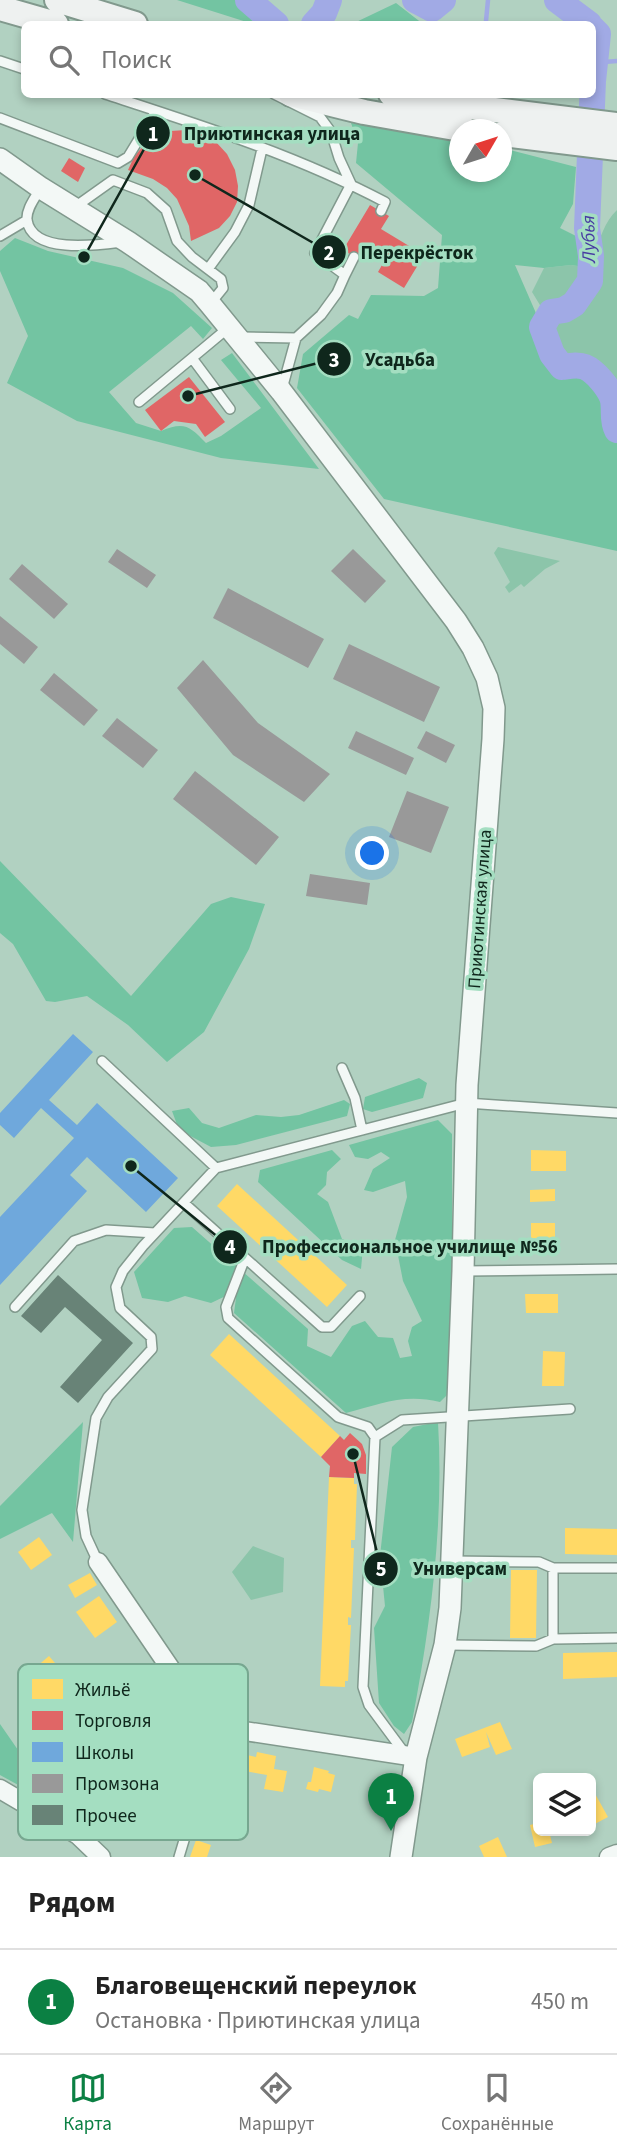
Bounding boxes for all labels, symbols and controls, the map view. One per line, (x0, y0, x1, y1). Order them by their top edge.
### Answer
search box (21, 21, 596, 98)
icon: search (45, 41, 83, 79)
text: Поиск (101, 41, 171, 78)
callout: Приютинская улица (135, 113, 375, 153)
text: 1 (147, 119, 159, 149)
north arrow (449, 119, 512, 182)
text: Приютинская улица (184, 121, 360, 148)
water label: Лубья (575, 215, 603, 264)
callout: Перекрёсток (311, 232, 487, 272)
text: 2 (323, 238, 335, 268)
text: Перекрёсток (361, 240, 474, 267)
callout: Усадьба (316, 339, 449, 379)
text: 3 (328, 345, 340, 375)
text: Усадьба (365, 347, 435, 374)
street label: Приютинская улица (462, 829, 498, 989)
your location (355, 836, 389, 870)
callout: Профессиональное училище №56 (213, 1227, 572, 1267)
text: 4 (224, 1232, 236, 1262)
text: Профессиональное училище №56 (262, 1234, 558, 1261)
callout: Универсам (364, 1549, 521, 1589)
text: 5 (375, 1554, 387, 1584)
text: Универсам (413, 1556, 507, 1583)
legend (18, 1664, 248, 1840)
text: Жильё (75, 1677, 130, 1704)
text: Торговля (75, 1708, 152, 1735)
text: Школы (75, 1740, 134, 1767)
text: Промзона (75, 1771, 159, 1798)
pin: 1 (368, 1773, 414, 1831)
map controls (533, 1773, 596, 1836)
button: layers (533, 1773, 596, 1836)
text: Прочее (75, 1803, 137, 1830)
text: Рядом (28, 1881, 116, 1924)
text: Благовещенский переулок (95, 1967, 417, 2004)
text: 1 (45, 1985, 57, 2018)
text: 450 m (531, 1985, 589, 2018)
text: Остановка · Приютинская улица (95, 2004, 421, 2037)
tab: Карта (63, 2069, 112, 2138)
tab: Маршрут (238, 2069, 315, 2138)
tab: Сохранённые (441, 2069, 554, 2138)

